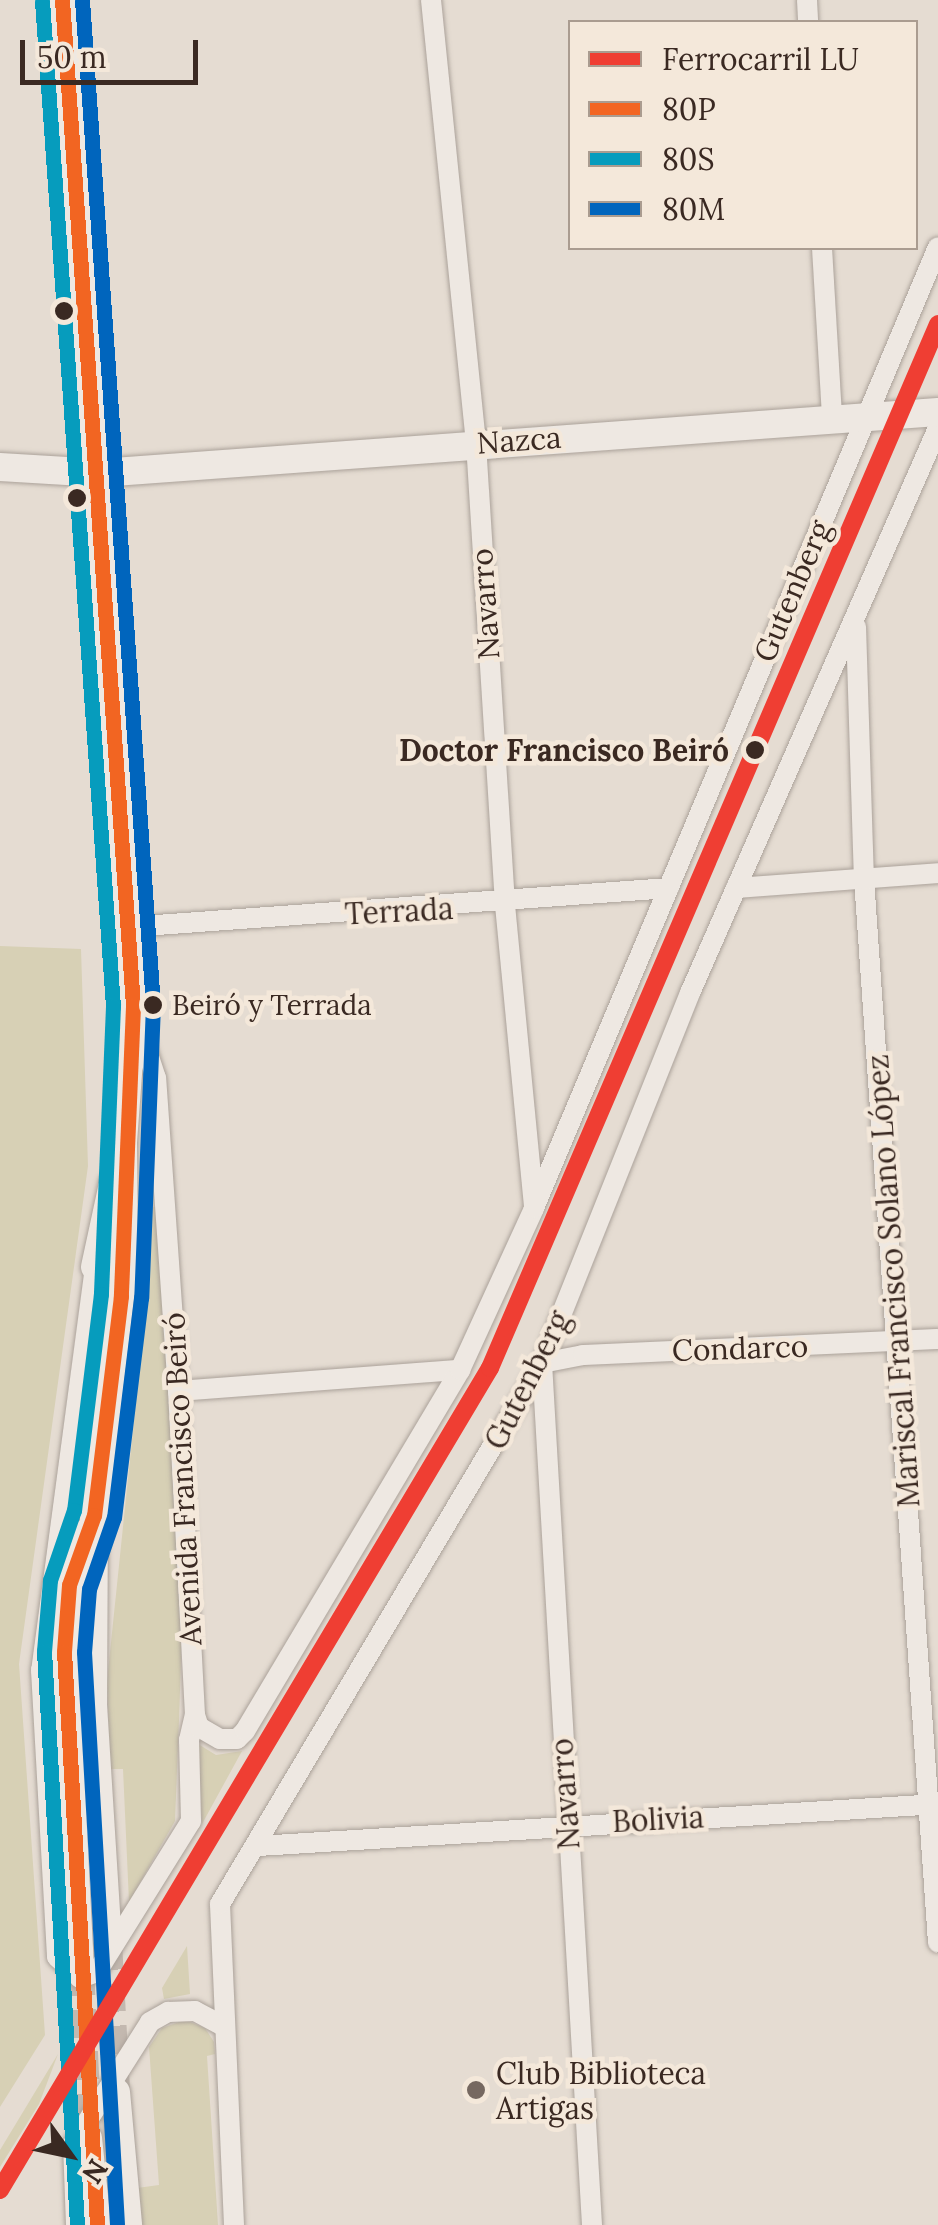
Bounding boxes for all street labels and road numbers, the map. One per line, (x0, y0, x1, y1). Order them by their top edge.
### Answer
street label: Nazca (476, 419, 562, 461)
street label: Gutenberg (746, 515, 838, 667)
street label: Navarro (463, 547, 507, 661)
street label: Terrada (344, 890, 454, 932)
street label: Mariscal Francisco Solano López (859, 1053, 927, 1509)
street label: Gutenberg (477, 1305, 577, 1455)
street label: Avenida Francisco Beiró (155, 1312, 209, 1646)
street label: Condarco (671, 1328, 809, 1368)
street label: Navarro (543, 1737, 587, 1851)
street label: Bolivia (611, 1799, 705, 1839)

